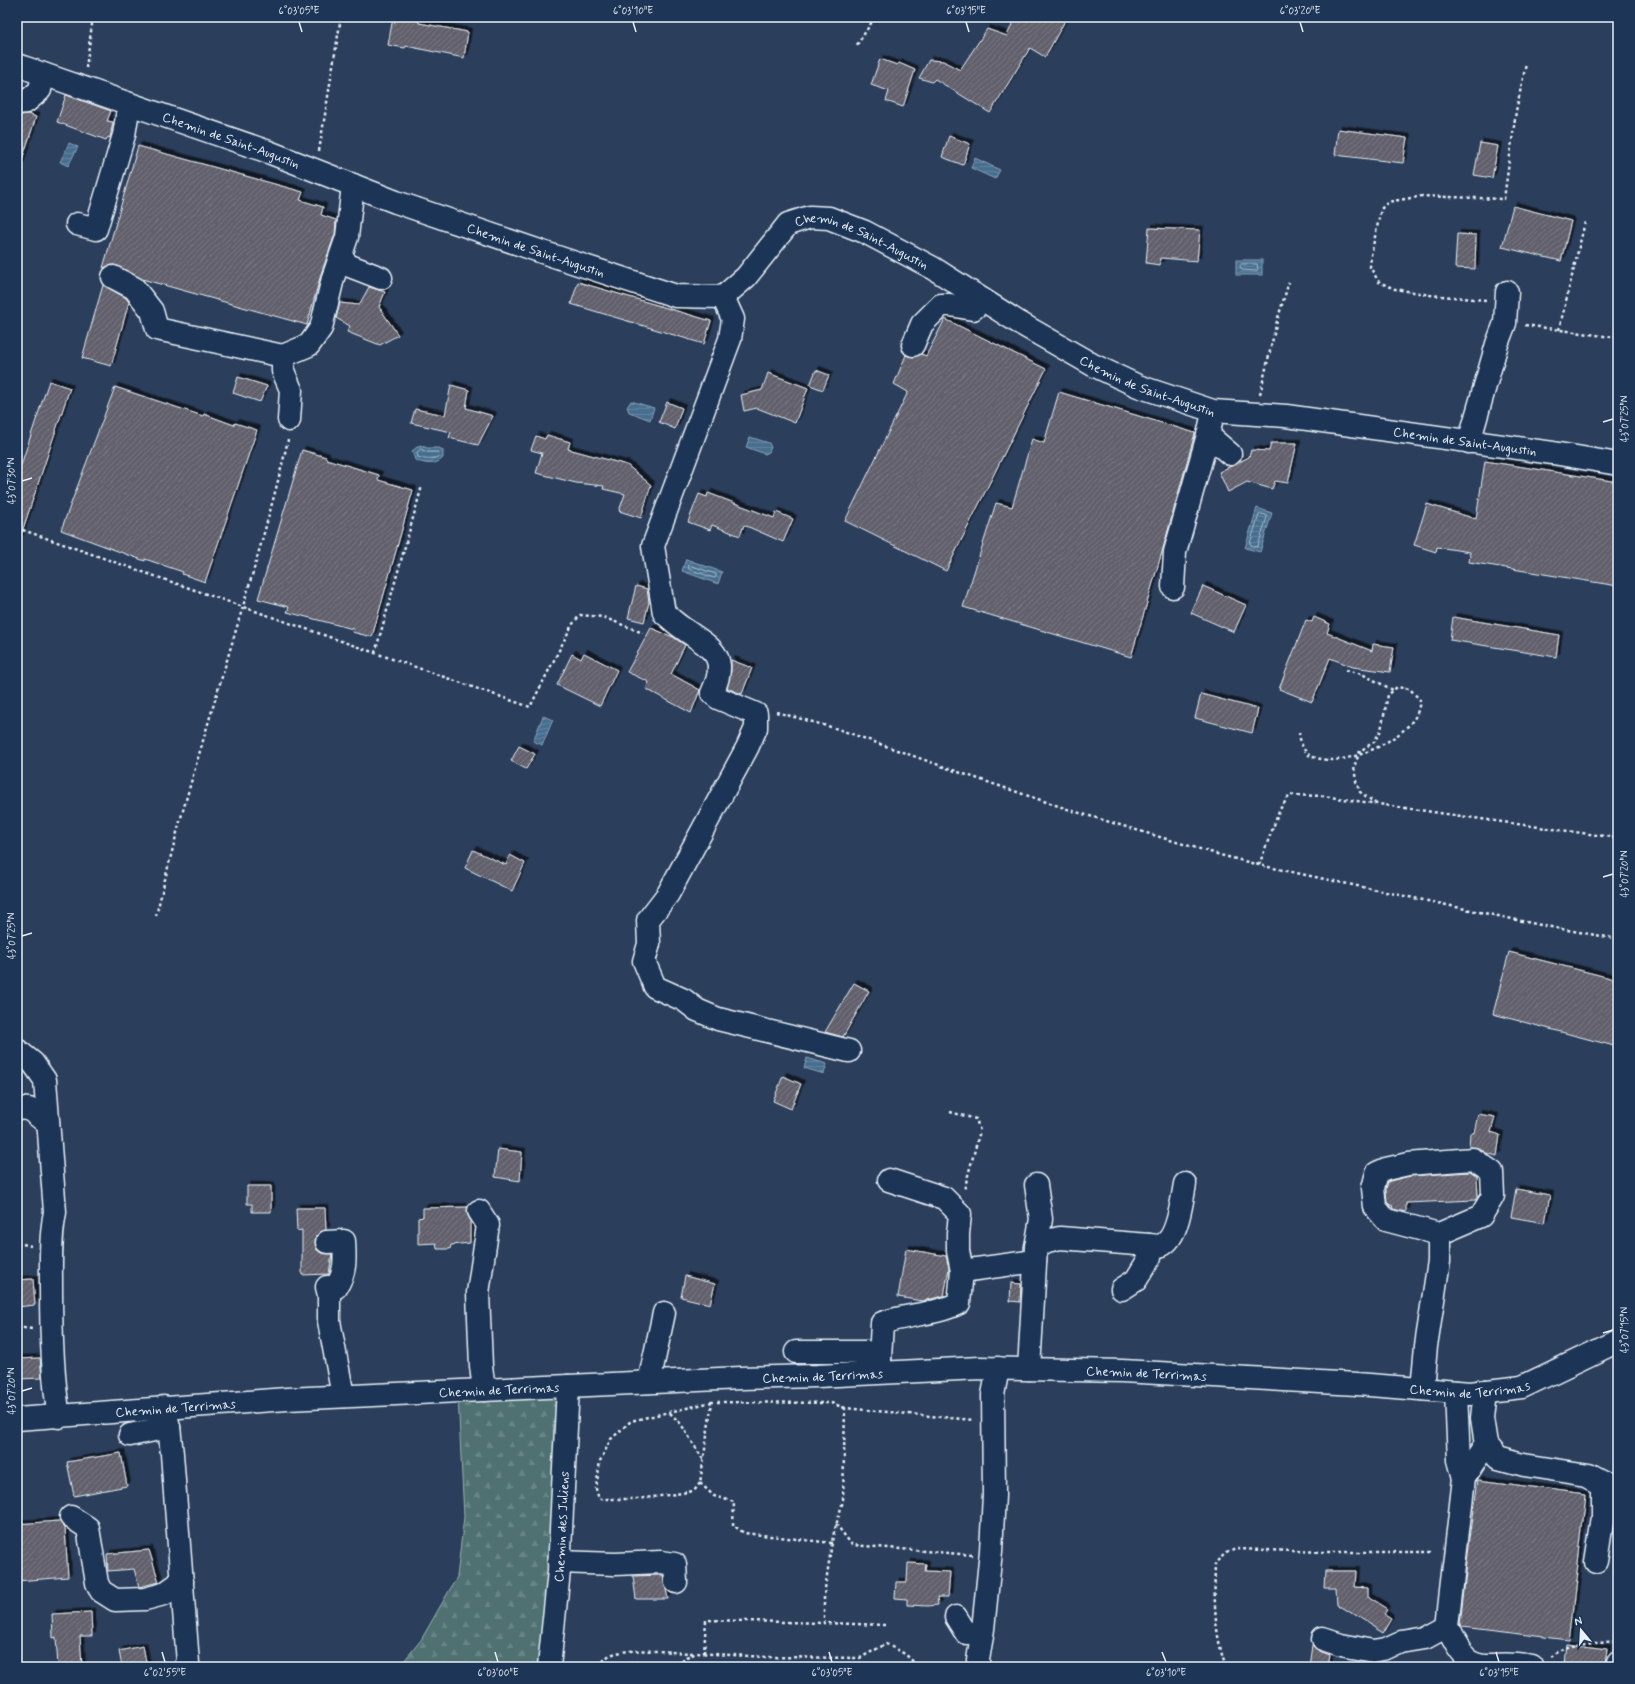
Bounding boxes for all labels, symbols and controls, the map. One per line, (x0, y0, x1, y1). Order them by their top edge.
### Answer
text: 6°03'05"E (279, 4, 320, 18)
text: 6°03'10"E (613, 4, 653, 18)
text: 6°03'15"E (946, 4, 986, 18)
text: 6°03'20"E (1280, 4, 1320, 18)
street label: Chemin de Saint-Augustin (160, 109, 302, 173)
street label: Chemin de Saint-Augustin (793, 210, 931, 274)
street label: Chemin de Saint-Augustin (464, 220, 607, 282)
street label: Chemin de Saint-Augustin (1076, 352, 1217, 421)
text: 43°07'25"N (1618, 395, 1632, 442)
street label: Chemin de Saint-Augustin (1392, 424, 1538, 461)
text: 43°07'30"N (5, 457, 19, 504)
text: 43°07'20"N (1618, 850, 1632, 898)
text: 43°07'25"N (5, 912, 19, 959)
text: 43°07'15"N (1618, 1307, 1632, 1353)
street label: Chemin de Terrimas (1086, 1363, 1207, 1386)
street label: Chemin de Terrimas (762, 1366, 884, 1387)
text: 43°07'20"N (5, 1367, 19, 1415)
street label: Chemin de Terrimas (1409, 1377, 1534, 1403)
street label: Chemin de Terrimas (438, 1379, 560, 1402)
street label: Chemin de Terrimas (115, 1396, 237, 1422)
street label: Chemin des Juliens (551, 1471, 574, 1583)
north arrow (1561, 1610, 1601, 1650)
text: N (1573, 1614, 1584, 1629)
text: 6°02'55"E (144, 1666, 186, 1680)
text: 6°03'00"E (477, 1666, 519, 1680)
text: 6°03'05"E (812, 1666, 853, 1680)
text: 6°03'10"E (1146, 1666, 1186, 1680)
text: 6°03'15"E (1479, 1666, 1519, 1680)

